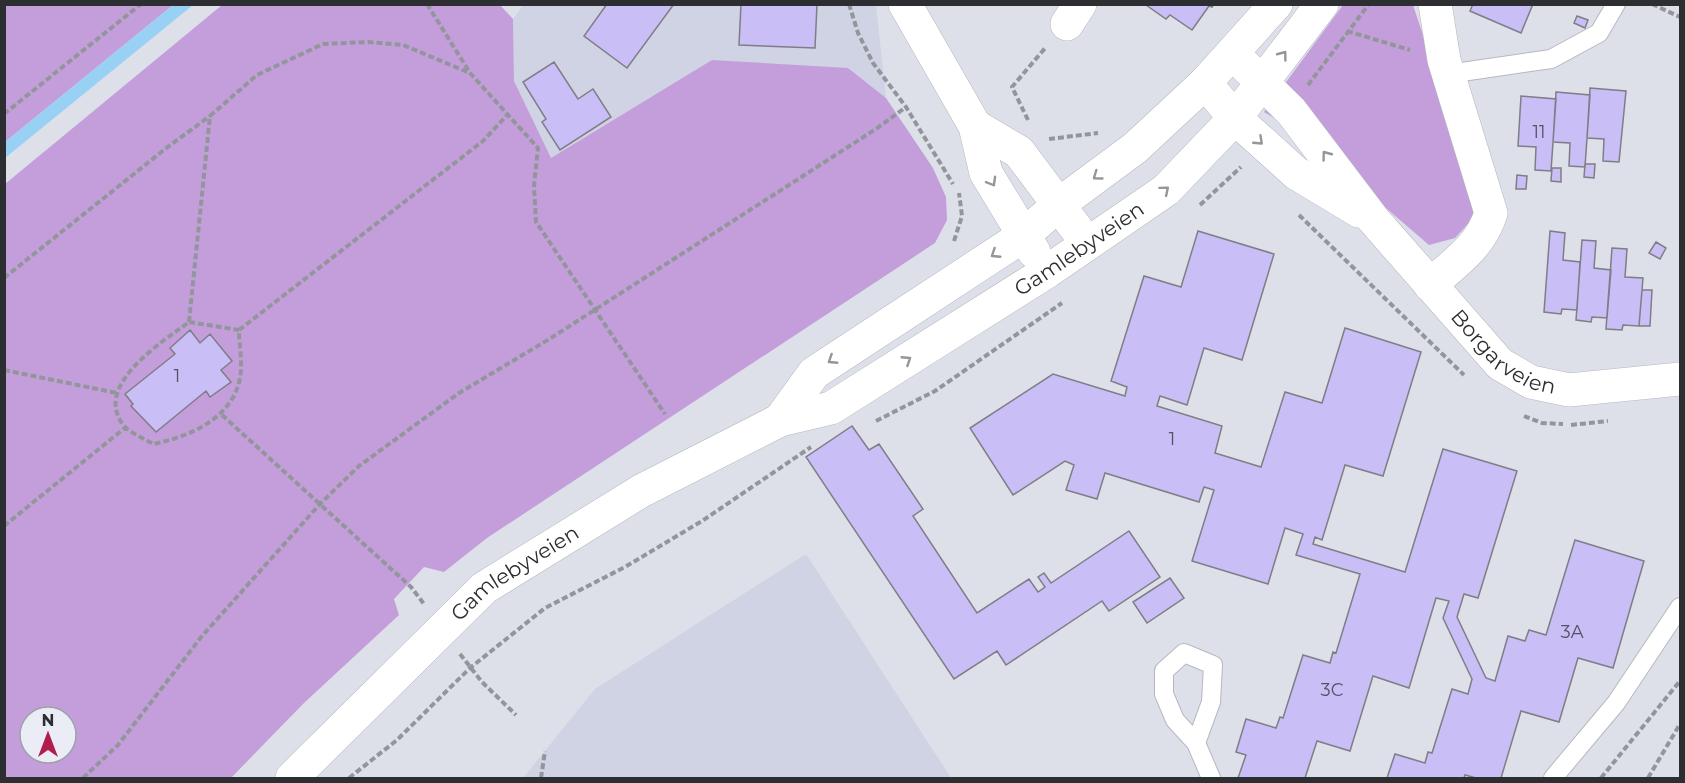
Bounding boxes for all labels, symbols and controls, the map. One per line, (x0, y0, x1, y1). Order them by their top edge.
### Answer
one-way arrow (1276, 50, 1287, 61)
house number: 11 (1533, 121, 1546, 143)
one-way arrow (1252, 134, 1263, 145)
one-way arrow (1322, 151, 1333, 162)
one-way arrow (1093, 168, 1104, 179)
one-way arrow (985, 176, 996, 186)
one-way arrow (1158, 186, 1169, 197)
street label: Gamlebyveien (1010, 196, 1148, 301)
one-way arrow (991, 247, 1002, 258)
street label: Borgarveien (1446, 304, 1558, 399)
one-way arrow (828, 353, 838, 365)
one-way arrow (900, 356, 911, 367)
house number: 1 (174, 365, 180, 387)
house number: 1 (1169, 428, 1175, 450)
street label: Gamlebyveien (445, 520, 583, 626)
house number: 3A (1560, 621, 1584, 643)
house number: 3C (1321, 679, 1344, 701)
north arrow (18, 705, 78, 765)
text: N (42, 711, 54, 730)

